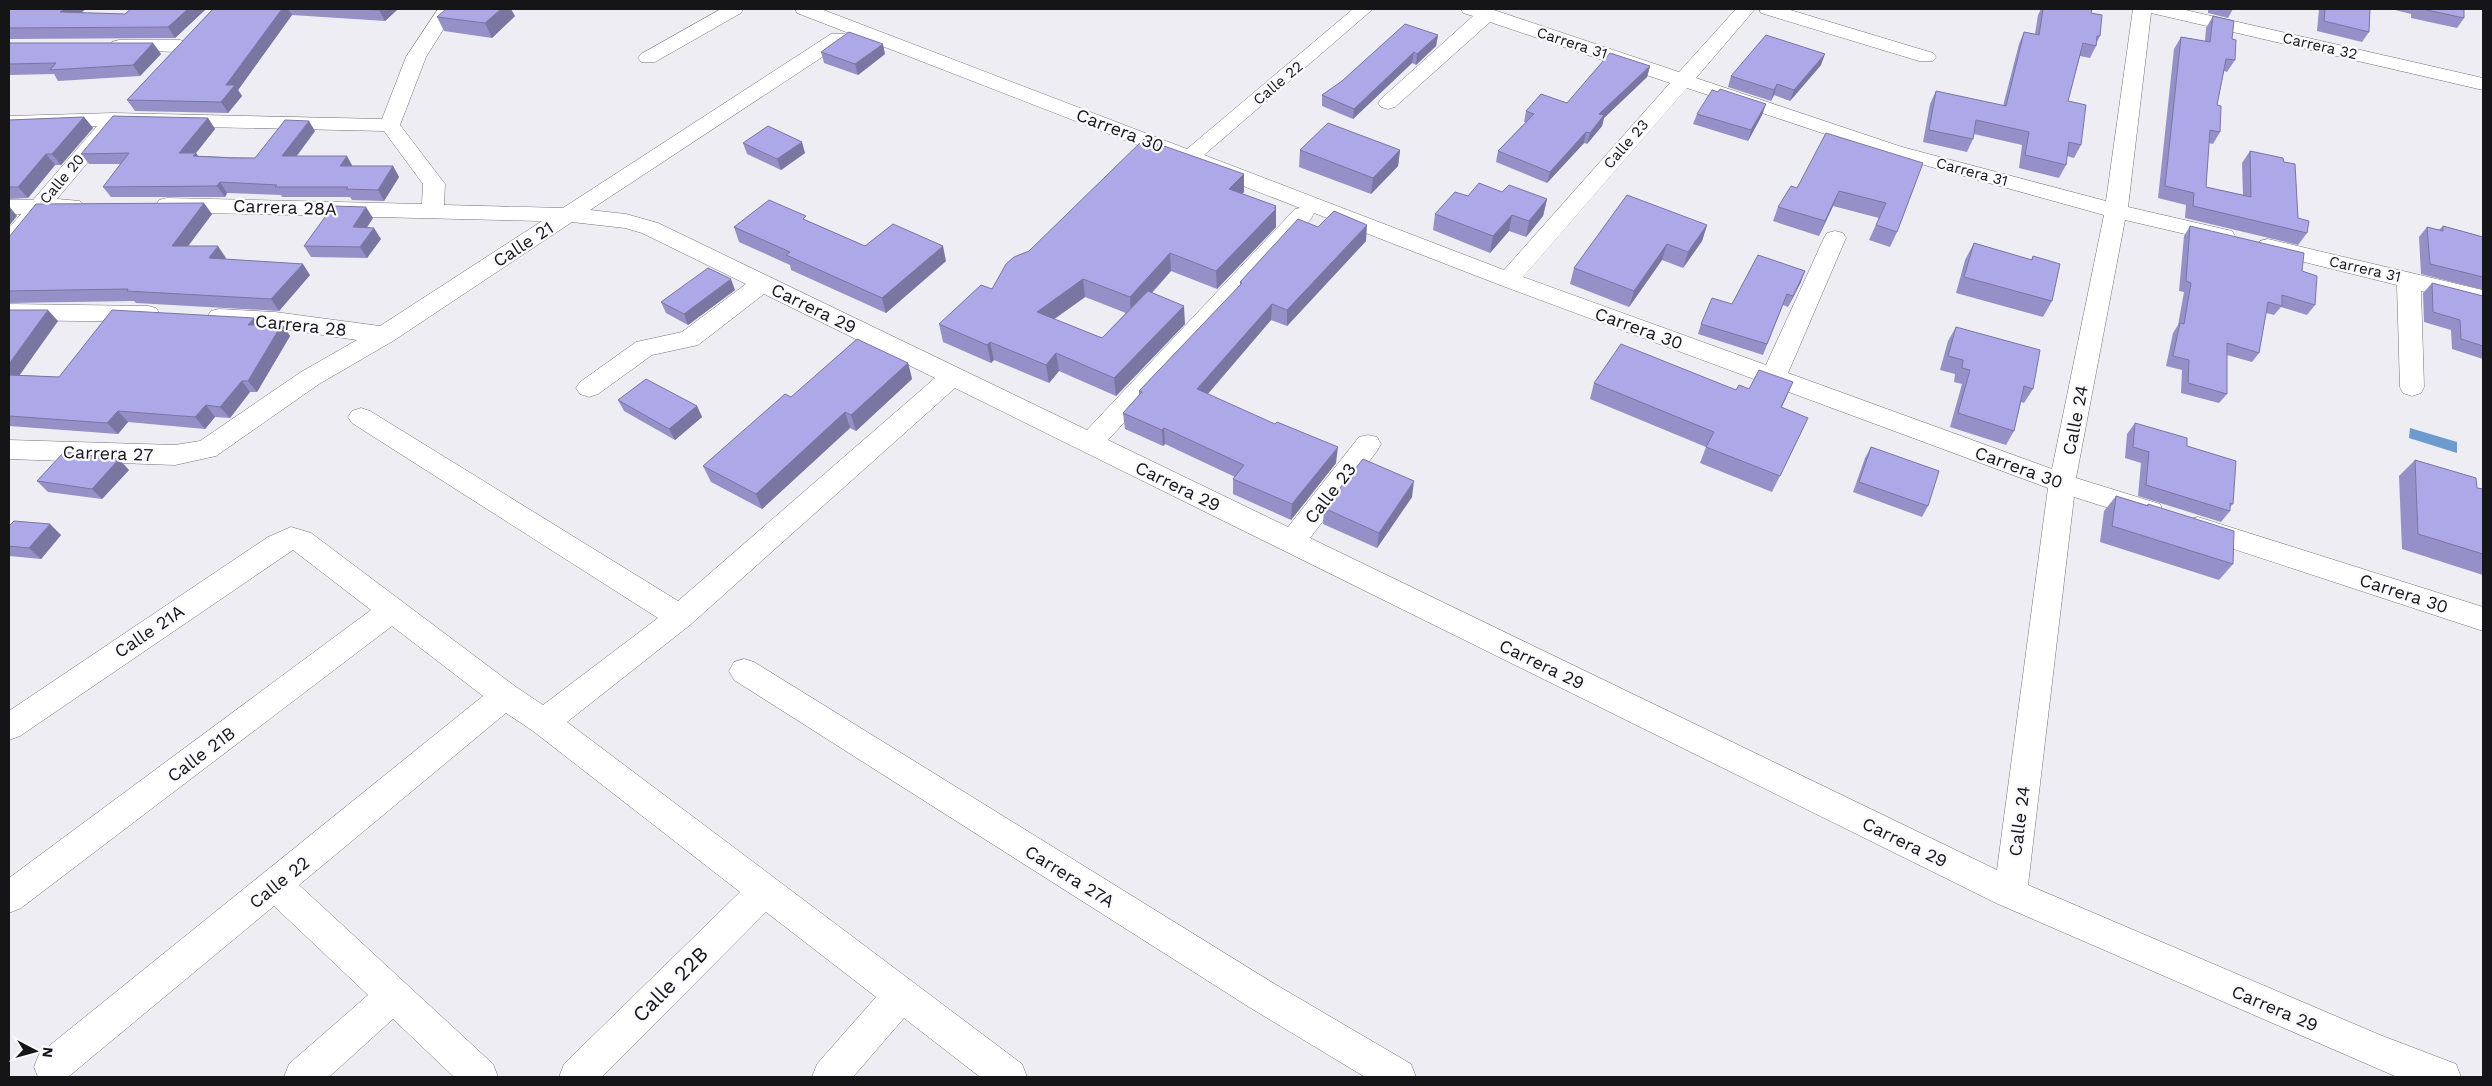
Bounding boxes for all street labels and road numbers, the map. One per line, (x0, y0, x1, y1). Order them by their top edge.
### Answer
street label: Carrera 31 (1534, 23, 1610, 63)
street label: Carrera 32 (2281, 29, 2359, 63)
street label: Calle 22 (1250, 57, 1306, 109)
street label: Carrera 30 (1073, 104, 1167, 156)
street label: Calle 23 (1600, 116, 1652, 172)
street label: Calle 20 (36, 150, 88, 208)
street label: Carrera 31 (1934, 154, 2010, 190)
street label: Carrera 28A (233, 195, 337, 219)
street label: Calle 21 (489, 217, 557, 271)
street label: Carrera 31 (2327, 252, 2403, 286)
street label: Carrera 29 (768, 278, 860, 338)
street label: Carrera 30 (1592, 302, 1686, 354)
street label: Carrera 28 (254, 310, 348, 340)
street label: Calle 24 (2058, 383, 2092, 457)
street label: Carrera 27 (62, 441, 154, 465)
street label: Carrera 30 (1972, 441, 2066, 493)
street label: Carrera 29 (1132, 456, 1224, 516)
street label: Calle 23 (1300, 459, 1360, 527)
street label: Carrera 30 (2357, 569, 2451, 617)
street label: Calle 21A (110, 600, 188, 662)
street label: Carrera 29 (1496, 634, 1588, 694)
street label: Calle 21B (163, 722, 239, 786)
street label: Calle 24 (2004, 784, 2034, 858)
street label: Carrera 29 (1859, 812, 1951, 872)
street label: Carrera 27A (1021, 840, 1119, 912)
street label: Calle 22 (245, 851, 313, 913)
street label: Calle 22B (627, 941, 713, 1027)
street label: Carrera 29 (2229, 980, 2321, 1036)

